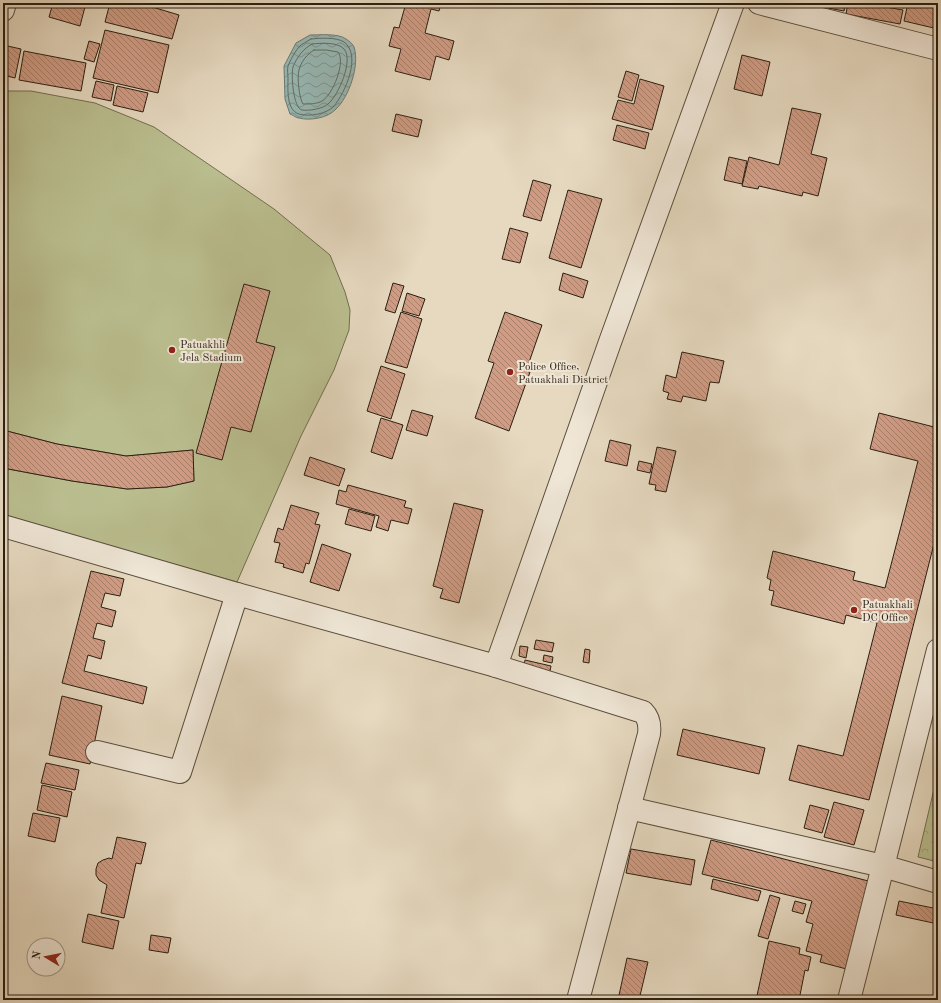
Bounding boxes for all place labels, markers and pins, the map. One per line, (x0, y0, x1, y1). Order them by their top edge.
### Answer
place label: Patuakhli Jela Stadium (180, 340, 242, 364)
marker: Patuakhli Jela Stadium (167, 345, 177, 355)
place label: Police Office, Patuakhali District (518, 362, 608, 386)
marker: Police Office, Patuakhali District (505, 367, 515, 377)
place label: Patuakhali DC Office (862, 600, 913, 624)
marker: Patuakhali DC Office (849, 605, 859, 615)

